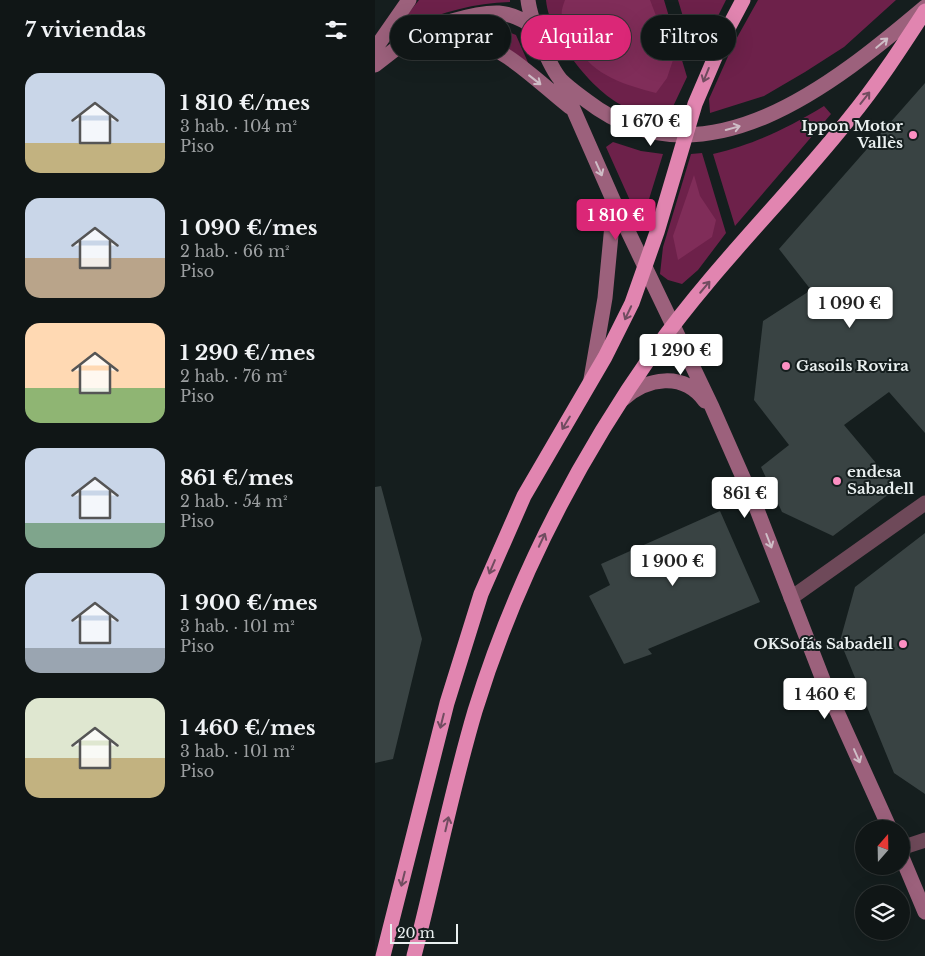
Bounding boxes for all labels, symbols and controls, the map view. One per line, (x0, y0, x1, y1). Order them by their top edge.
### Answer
chip: Comprar (390, 15, 511, 60)
chip: Alquilar (521, 15, 631, 60)
chip: Filtros (641, 15, 736, 60)
icon: filters (322, 16, 350, 44)
text: 7 viviendas (25, 17, 146, 43)
one-way arrow (875, 38, 888, 49)
one-way arrow (701, 67, 711, 82)
one-way arrow (528, 74, 541, 85)
text: 1 810 €/mes (180, 90, 310, 116)
one-way arrow (860, 91, 870, 105)
icon: home (65, 93, 125, 153)
pin: 1 670 € (605, 104, 697, 147)
text: 1 670 € (622, 111, 680, 131)
text: 3 hab. · 104 m² (180, 116, 297, 136)
place label: Ippon Motor Vallès (801, 116, 904, 152)
one-way arrow (724, 123, 740, 133)
marker: Ippon Motor Vallès (907, 129, 919, 141)
text: Piso (180, 136, 214, 156)
one-way arrow (594, 161, 604, 176)
pin: 1 810 € (570, 198, 662, 241)
text: 1 810 € (588, 205, 644, 225)
text: 1 090 €/mes (180, 215, 318, 241)
icon: home (65, 218, 125, 278)
text: 2 hab. · 66 m² (180, 241, 290, 261)
text: Piso (180, 261, 214, 281)
one-way arrow (699, 281, 711, 294)
pin: 1 090 € (804, 286, 896, 329)
text: 1 090 € (819, 293, 881, 313)
one-way arrow (622, 305, 632, 320)
pin: 1 290 € (635, 334, 727, 376)
text: 1 290 €/mes (180, 340, 315, 366)
text: 1 290 € (651, 340, 711, 360)
icon: home (65, 343, 125, 403)
place label: Gasoils Rovira (796, 356, 909, 375)
marker: Gasoils Rovira (780, 360, 792, 372)
text: 2 hab. · 76 m² (180, 366, 287, 386)
text: Piso (180, 386, 214, 406)
one-way arrow (560, 415, 570, 429)
place label: endesa Sabadell (847, 462, 915, 498)
text: 861 €/mes (180, 465, 294, 491)
icon: home (65, 468, 125, 528)
marker: endesa Sabadell (831, 475, 843, 487)
pin: 861 € (710, 476, 780, 519)
text: 861 € (723, 483, 767, 503)
text: 2 hab. · 54 m² (180, 491, 288, 511)
text: Piso (180, 511, 214, 531)
one-way arrow (537, 533, 547, 548)
one-way arrow (765, 533, 774, 548)
pin: 1 900 € (627, 544, 719, 587)
text: 1 900 € (642, 551, 704, 571)
one-way arrow (486, 559, 496, 574)
text: 1 900 €/mes (180, 590, 318, 616)
icon: home (65, 593, 125, 653)
text: 3 hab. · 101 m² (180, 616, 295, 636)
place label: OKSofás Sabadell (754, 634, 894, 653)
text: Piso (180, 636, 214, 656)
marker: OKSofás Sabadell (897, 638, 909, 650)
pin: 1 460 € (779, 678, 871, 720)
text: 1 460 € (794, 684, 856, 704)
one-way arrow (437, 713, 446, 729)
text: 1 460 €/mes (180, 715, 316, 741)
icon: home (65, 718, 125, 778)
text: 3 hab. · 101 m² (180, 741, 295, 761)
one-way arrow (853, 748, 862, 763)
text: Piso (180, 761, 214, 781)
one-way arrow (443, 816, 452, 832)
north arrow (855, 820, 910, 875)
map controls (855, 820, 910, 940)
one-way arrow (398, 871, 407, 887)
button: layers (855, 885, 910, 940)
scale bar (390, 921, 457, 944)
text: 20 m (397, 924, 435, 942)

